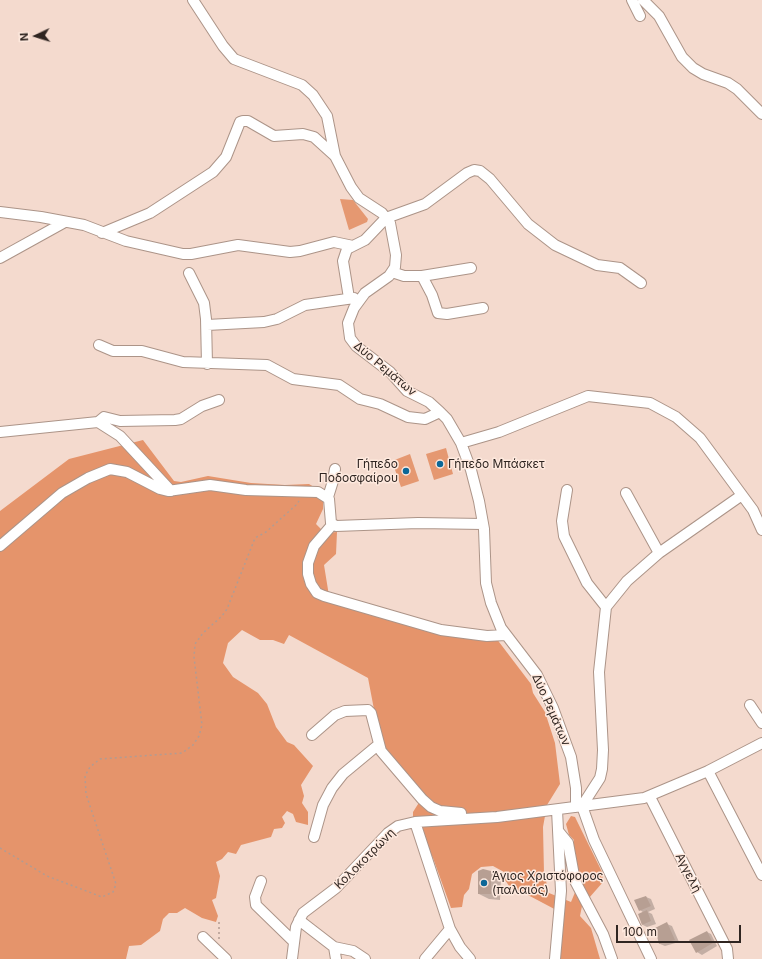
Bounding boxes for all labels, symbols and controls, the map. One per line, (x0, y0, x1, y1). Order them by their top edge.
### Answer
north arrow (16, 16, 56, 56)
text: N (17, 32, 31, 42)
street label: Δύο Ρεμάτων (351, 339, 419, 399)
place label: Γήπεδο Ποδοσφαίρου (319, 457, 398, 485)
place label: Γήπεδο Μπάσκετ (448, 457, 544, 471)
marker: Γήπεδο Μπάσκετ (435, 459, 445, 469)
marker: Γήπεδο Ποδοσφαίρου (401, 466, 411, 476)
street label: Δύο Ρεμάτων (529, 672, 573, 748)
street label: Κολοκοτρώνη (332, 826, 398, 892)
street label: Αγγελή (672, 851, 704, 895)
place label: Άγιος Χριστόφορος (παλαιός) (492, 869, 603, 897)
marker: Άγιος Χριστόφορος (παλαιός) (479, 878, 489, 888)
scale bar (618, 917, 743, 943)
text: 100 m (623, 924, 657, 939)

